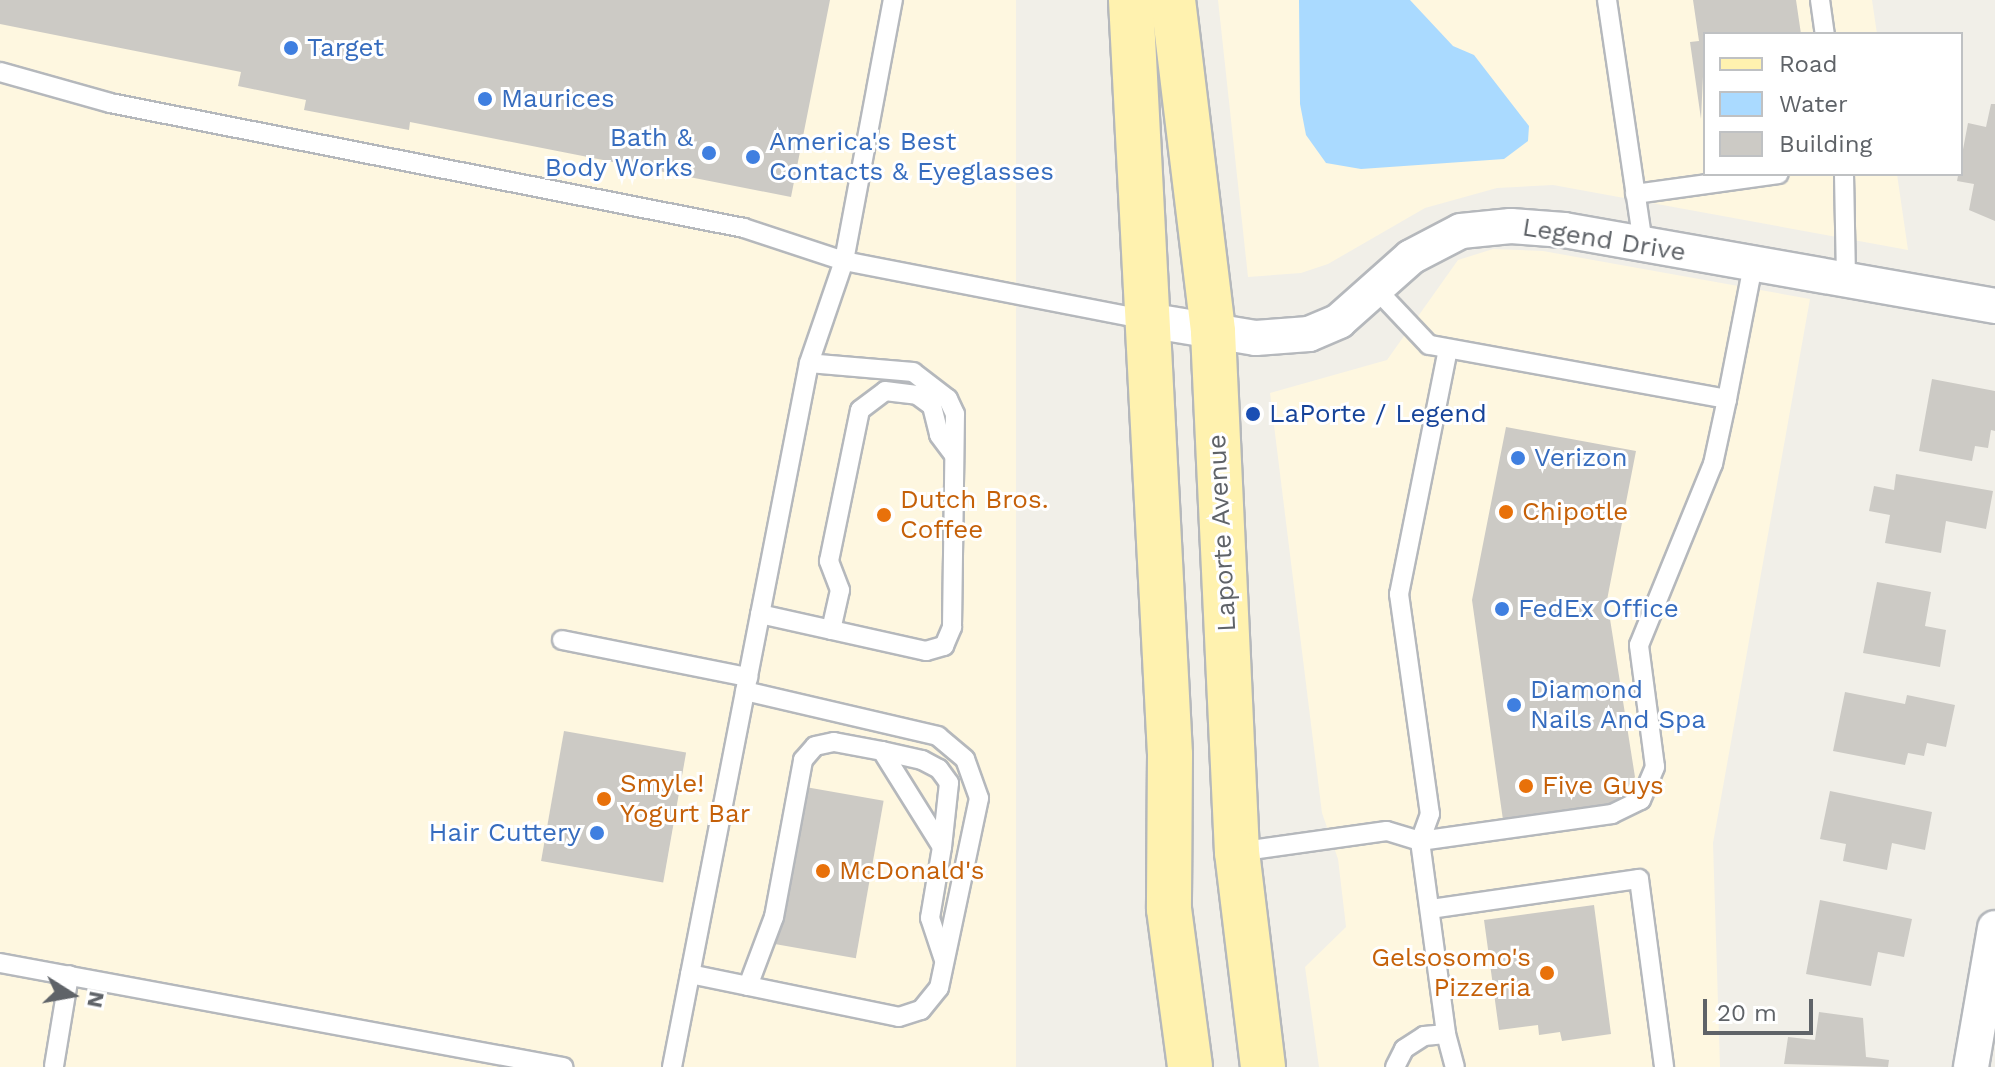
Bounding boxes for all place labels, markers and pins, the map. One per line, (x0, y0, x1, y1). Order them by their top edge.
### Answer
place label: Target (307, 32, 384, 64)
marker: Target (282, 39, 300, 57)
place label: Maurices (501, 83, 615, 115)
marker: Maurices (476, 90, 494, 108)
place label: Bath & Body Works (543, 122, 693, 184)
place label: America's Best Contacts & Eyeglasses (769, 126, 1054, 188)
marker: Bath & Body Works (700, 144, 718, 162)
marker: America's Best Contacts & Eyeglasses (744, 148, 762, 166)
place label: LaPorte / Legend (1269, 398, 1487, 430)
marker: LaPorte / Legend (1244, 405, 1262, 423)
place label: Verizon (1534, 442, 1628, 474)
marker: Verizon (1509, 449, 1527, 467)
place label: Dutch Bros. Coffee (900, 484, 1049, 546)
place label: Chipotle (1522, 496, 1628, 528)
marker: Chipotle (1497, 503, 1515, 521)
marker: Dutch Bros. Coffee (875, 506, 893, 524)
place label: FedEx Office (1518, 593, 1679, 625)
marker: FedEx Office (1493, 600, 1511, 618)
place label: Diamond Nails And Spa (1530, 674, 1707, 736)
marker: Diamond Nails And Spa (1505, 696, 1523, 714)
place label: Smyle! Yogurt Bar (620, 768, 750, 830)
place label: Five Guys (1542, 770, 1664, 802)
marker: Five Guys (1517, 777, 1535, 795)
marker: Smyle! Yogurt Bar (595, 790, 613, 808)
place label: Hair Cuttery (428, 817, 581, 849)
marker: Hair Cuttery (588, 824, 606, 842)
place label: McDonald's (839, 855, 984, 887)
marker: McDonald's (814, 862, 832, 880)
place label: Gelsosomo's Pizzeria (1371, 942, 1531, 1004)
marker: Gelsosomo's Pizzeria (1538, 964, 1556, 982)

